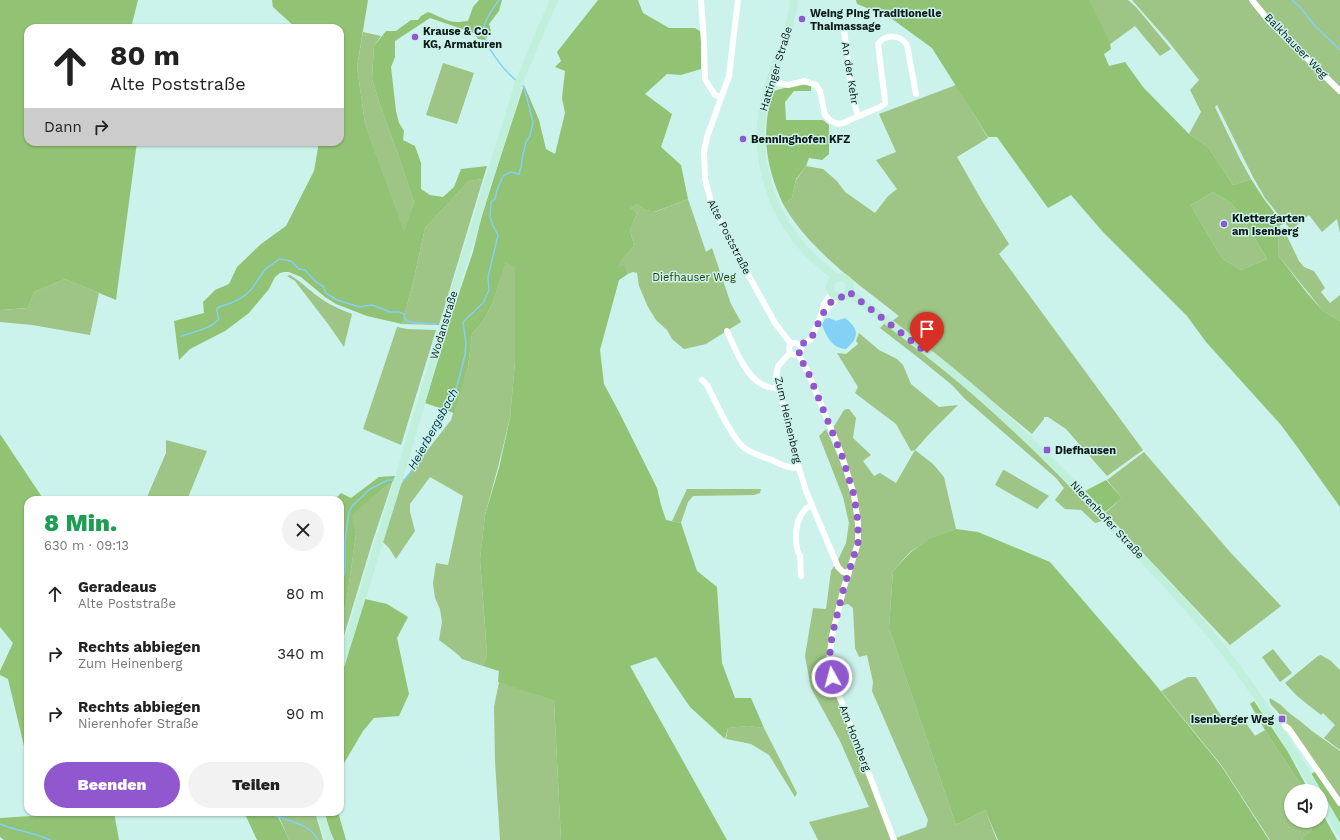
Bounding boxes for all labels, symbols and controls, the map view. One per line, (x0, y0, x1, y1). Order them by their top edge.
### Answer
place label: Weing Ping Traditionelle Thaimassage (810, 7, 942, 33)
street label: Balkhauser Weg (1262, 11, 1330, 81)
marker: Weing Ping Traditionelle Thaimassage (797, 14, 807, 24)
place label: Krause & Co. KG, Armaturen (423, 25, 502, 51)
street label: Hattinger Straße (757, 25, 795, 113)
marker: Krause & Co. KG, Armaturen (410, 32, 420, 42)
text: 80 m (110, 39, 180, 72)
icon: ahead (44, 40, 96, 92)
street label: An der Kehr (839, 41, 861, 106)
text: Alte Poststraße (110, 73, 246, 94)
icon: right (90, 116, 112, 138)
text: Dann (44, 118, 82, 136)
place label: Benninghofen KFZ (751, 133, 850, 146)
marker: Benninghofen KFZ (738, 134, 748, 144)
street label: Alte Poststraße (704, 197, 754, 277)
place label: Klettergarten am Isenberg (1232, 212, 1305, 238)
marker: Klettergarten am Isenberg (1219, 219, 1229, 229)
park label: Diefhauser Weg (652, 271, 736, 284)
street label: Wodanstraße (427, 289, 461, 361)
pin (910, 312, 944, 353)
icon: arrive (916, 318, 938, 340)
street label: Zum Heinenberg (772, 376, 804, 465)
water label: Heierbergsbach (405, 386, 461, 472)
place label: Diefhausen (1055, 444, 1116, 457)
marker: Diefhausen (1042, 445, 1052, 455)
street label: Nierenhofer Straße (1067, 478, 1147, 562)
text: 8 Min. (44, 509, 117, 537)
button: close (282, 509, 324, 551)
text: 630 m · 09:13 (44, 538, 129, 553)
text: Geradeaus (78, 578, 157, 596)
icon: ahead (44, 583, 66, 605)
text: 80 m (286, 585, 324, 603)
text: Alte Poststraße (78, 596, 176, 611)
text: Rechts abbiegen (78, 638, 200, 656)
icon: right (44, 643, 66, 665)
text: 340 m (277, 645, 324, 663)
text: Zum Heinenberg (78, 656, 182, 671)
position arrow (811, 656, 853, 698)
text: Rechts abbiegen (78, 698, 200, 716)
icon: right (44, 703, 66, 725)
street label: Am Homberg (836, 703, 874, 773)
text: 90 m (286, 705, 324, 723)
place label: Isenberger Weg (1191, 713, 1275, 726)
marker: Isenberger Weg (1277, 714, 1287, 724)
text: Nierenhofer Straße (78, 716, 199, 731)
button: Beenden (44, 762, 180, 808)
button: Teilen (188, 762, 324, 808)
map controls (1284, 784, 1328, 828)
button: sound (1284, 784, 1328, 828)

